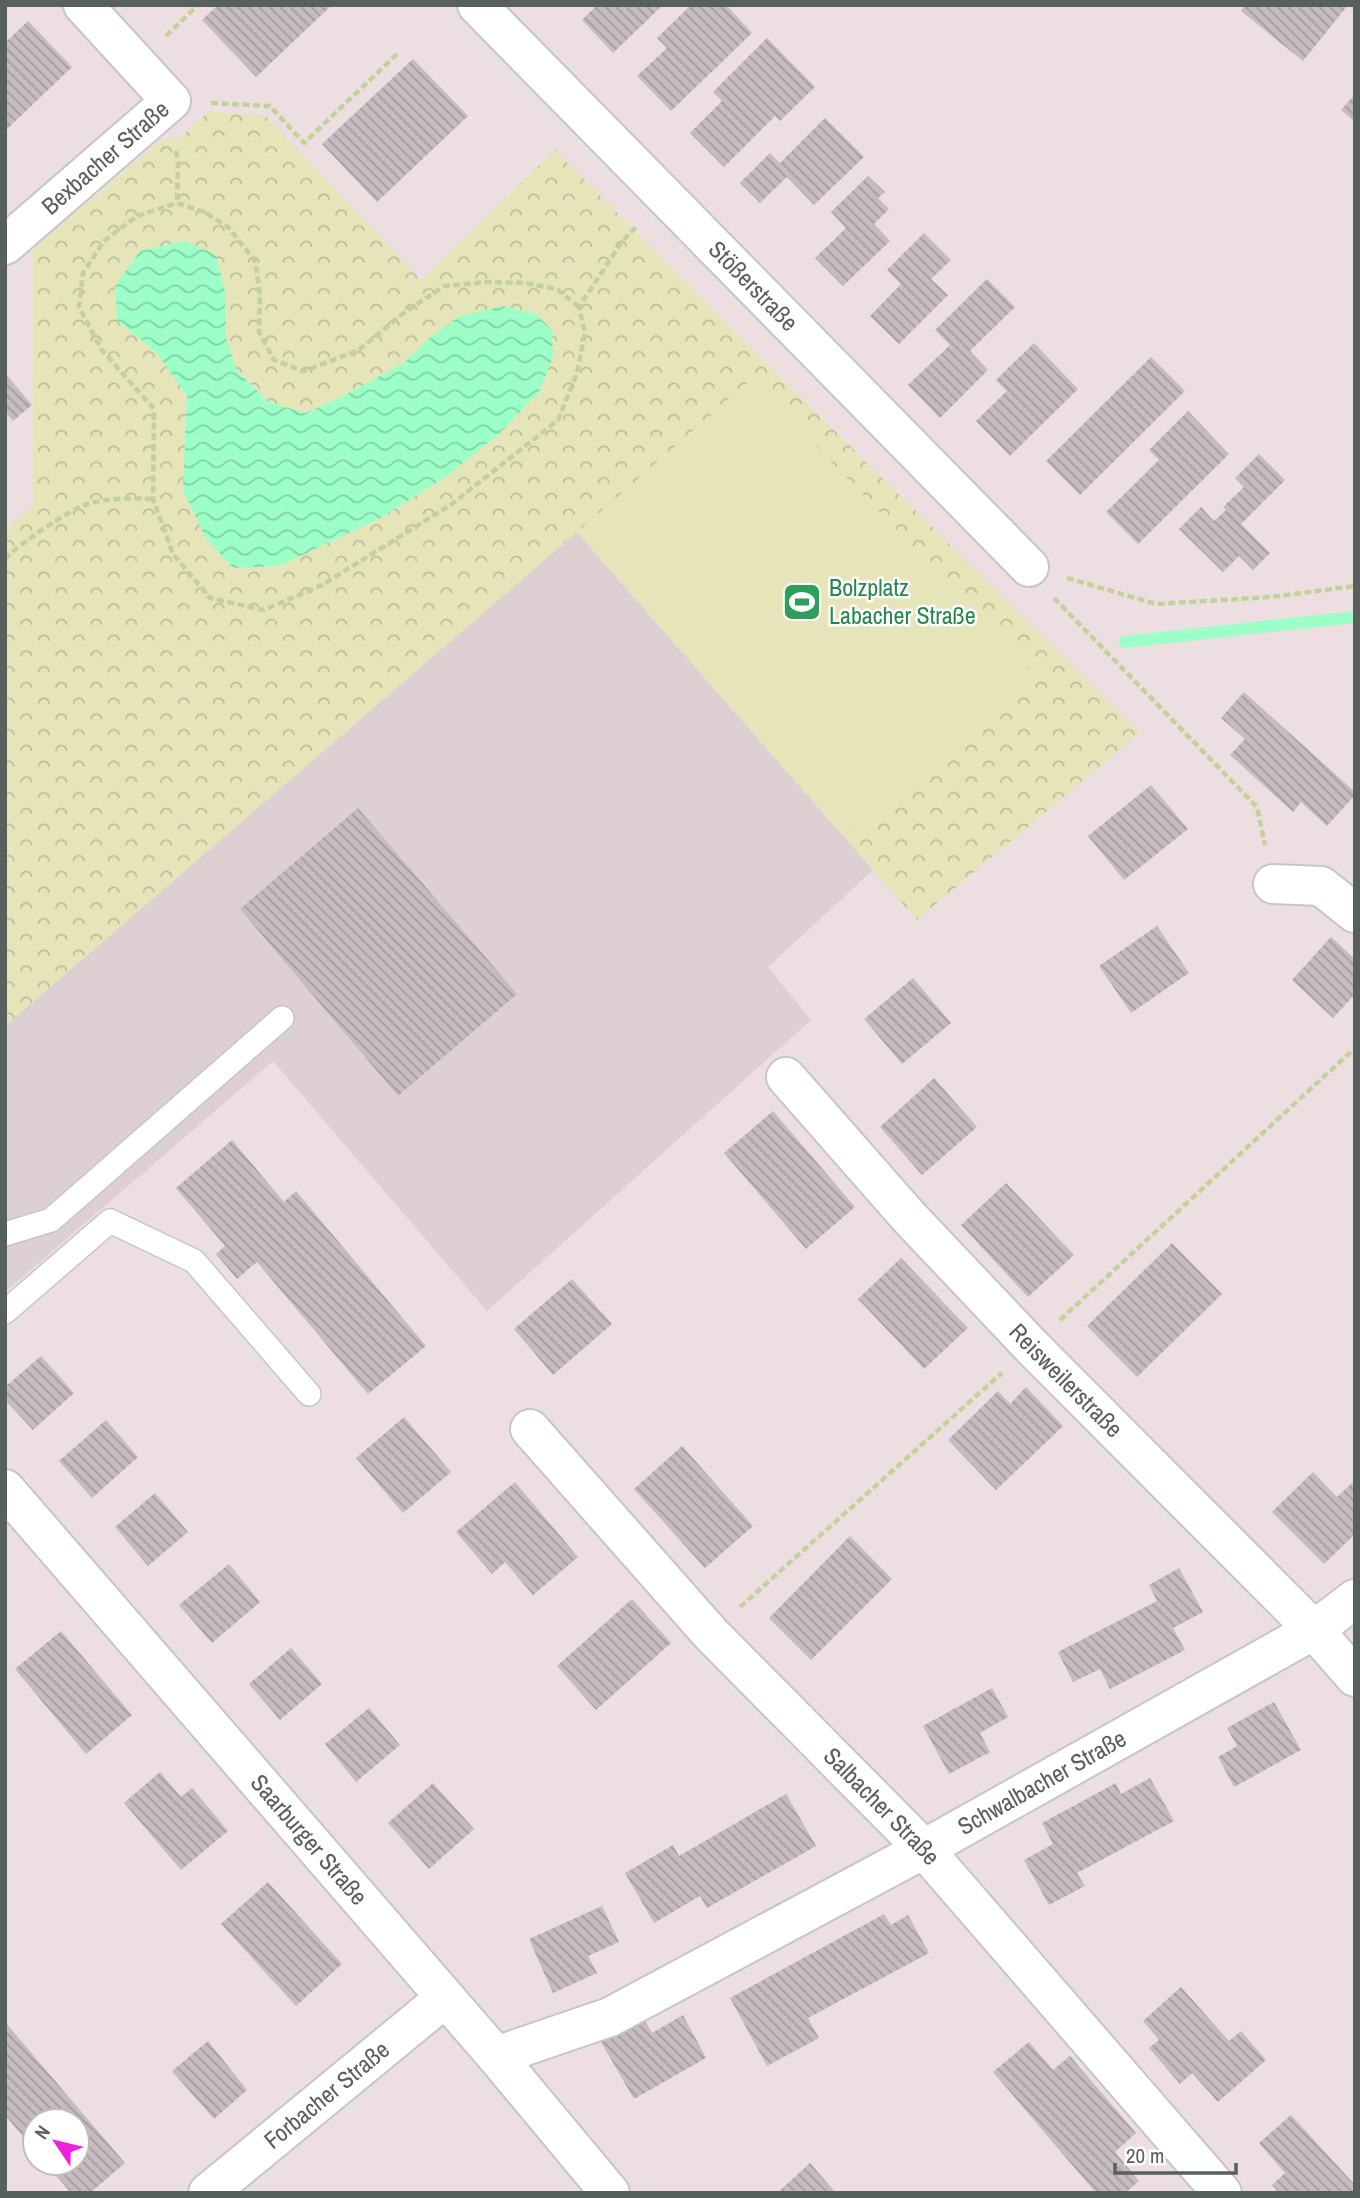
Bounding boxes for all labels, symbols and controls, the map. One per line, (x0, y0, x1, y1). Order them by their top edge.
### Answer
street label: Bexbacher Straße (34, 93, 175, 221)
street label: Stößerstraße (702, 233, 805, 338)
place label: Bolzplatz Labacher Straße (829, 571, 976, 631)
sports icon: Bolzplatz Labacher Straße (781, 581, 823, 623)
street label: Reisweilerstraße (1003, 1316, 1130, 1444)
street label: Schwalbacher Straße (952, 1722, 1131, 1842)
street label: Salbacher Straße (817, 1740, 948, 1871)
street label: Saarburger Straße (244, 1767, 375, 1911)
street label: Forbacher Straße (257, 2033, 396, 2155)
north arrow (21, 2107, 91, 2177)
text: N (28, 2120, 56, 2144)
scale bar (1115, 2132, 1236, 2176)
text: 20 m (1126, 2141, 1164, 2170)

